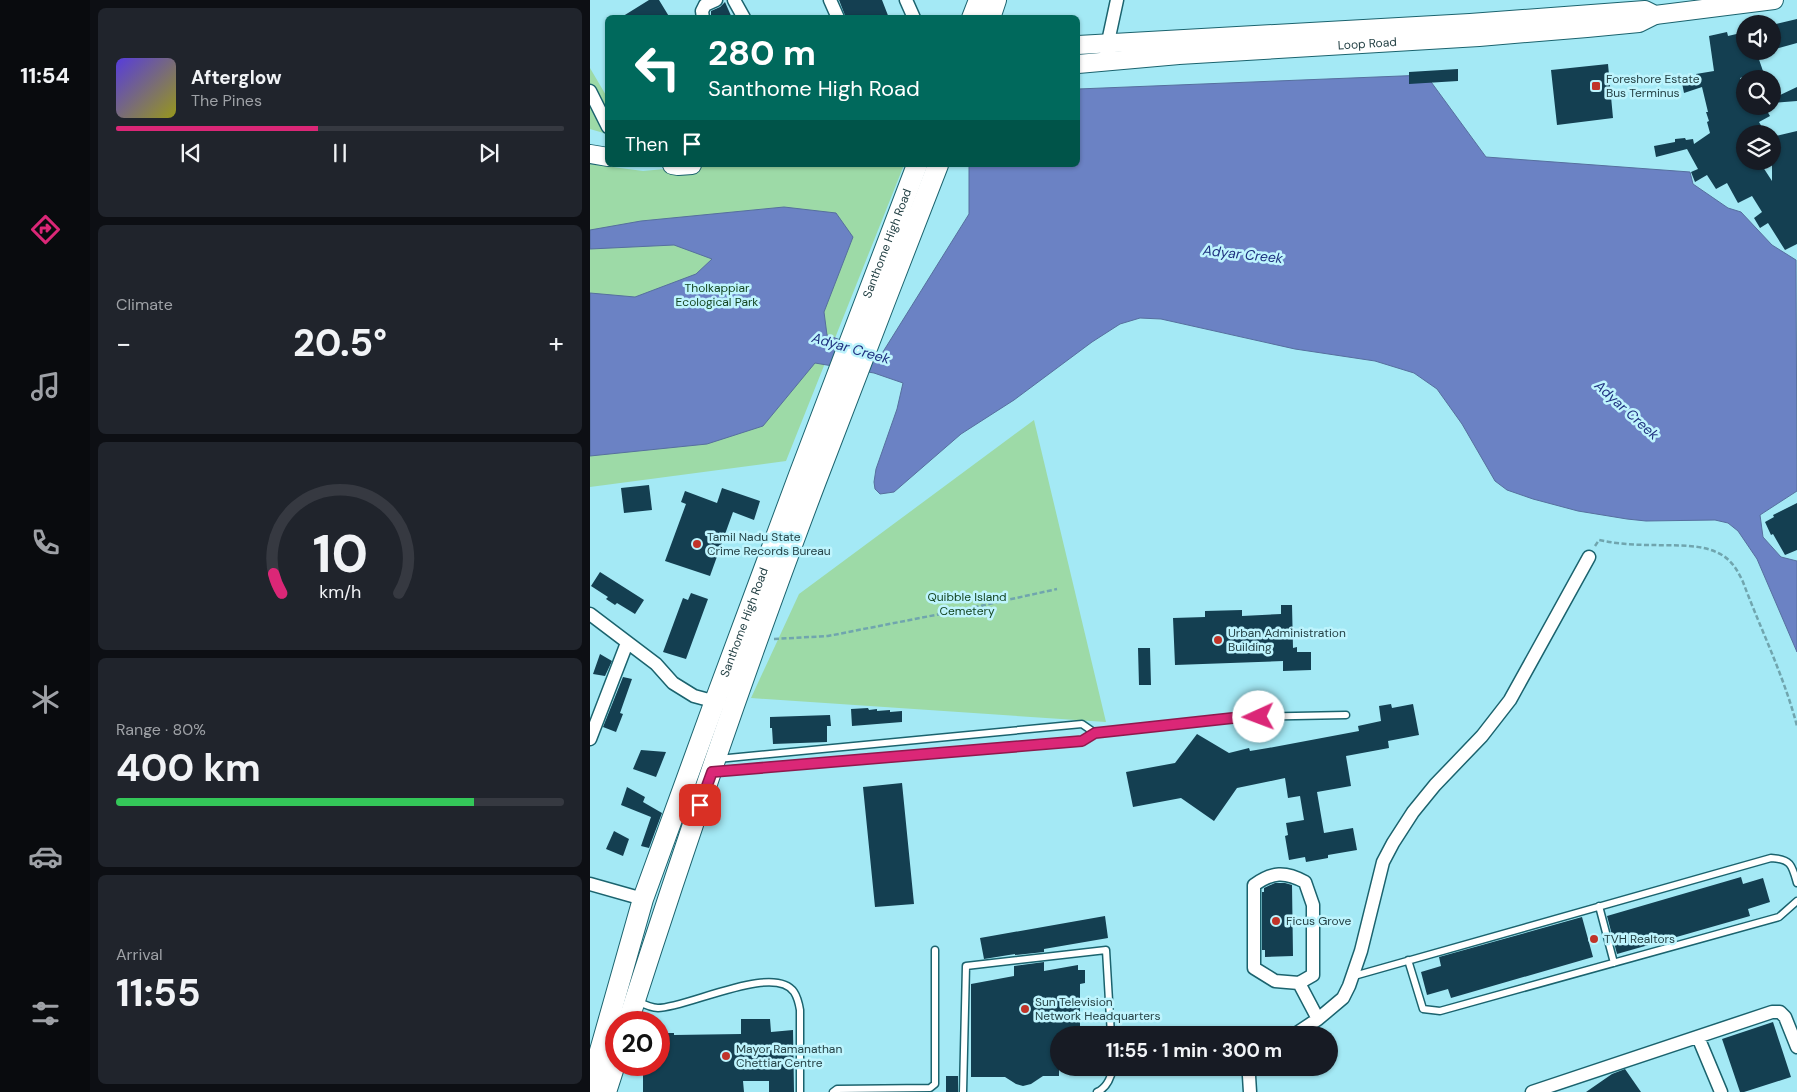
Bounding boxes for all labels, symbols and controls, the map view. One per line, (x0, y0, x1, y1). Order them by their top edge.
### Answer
map controls (1736, 15, 1781, 170)
button: sound (1736, 15, 1781, 60)
text: 280 m (708, 30, 816, 76)
street label: Loop Road (1337, 34, 1397, 53)
icon: left (625, 35, 690, 100)
text: 11:54 (20, 61, 70, 90)
text: Afterglow (191, 65, 282, 90)
button: search (1736, 70, 1781, 115)
place label: Foreshore Estate Bus Terminus (1606, 71, 1700, 101)
text: Santhome High Road (708, 74, 920, 103)
marker: Foreshore Estate Bus Terminus (1590, 80, 1602, 92)
text: The Pines (191, 90, 262, 111)
button: layers (1736, 125, 1781, 170)
icon: arrive (678, 130, 706, 158)
text: Then (625, 132, 668, 157)
icon: previous (177, 139, 205, 167)
icon: pause (326, 139, 354, 167)
icon: next (475, 139, 503, 167)
street label: Santhome High Road (859, 186, 915, 300)
icon: directions (28, 212, 63, 247)
water label: Adyar Creek (1201, 241, 1285, 267)
park label: Tholkappiar Ecological Park (676, 280, 758, 310)
text: Climate (116, 294, 173, 315)
text: 20.5° (293, 318, 387, 368)
text: − (116, 325, 131, 362)
text: + (549, 325, 564, 362)
water label: Adyar Creek (809, 328, 893, 368)
icon: music (28, 369, 63, 404)
water label: Adyar Creek (1590, 376, 1664, 444)
text: 10 (312, 520, 368, 588)
icon: phone (28, 525, 63, 560)
place label: Tamil Nadu State Crime Records Bureau (707, 529, 831, 559)
marker: Tamil Nadu State Crime Records Bureau (691, 538, 703, 550)
street label: Santhome High Road (717, 565, 772, 679)
text: km/h (319, 580, 361, 604)
park label: Quibble Island Cemetery (927, 589, 1007, 619)
place label: Urban Administration Building (1228, 625, 1346, 655)
marker: Urban Administration Building (1212, 634, 1224, 646)
icon: climate (28, 682, 63, 717)
position arrow (1232, 690, 1284, 742)
text: Range · 80% (116, 719, 206, 740)
text: 400 km (116, 743, 261, 793)
pin (679, 784, 721, 826)
icon: arrive (686, 791, 714, 819)
icon: car (28, 839, 63, 874)
place label: Ficus Grove (1286, 913, 1351, 929)
marker: Ficus Grove (1270, 915, 1282, 927)
place label: TVH Realtors (1604, 931, 1675, 947)
marker: TVH Realtors (1588, 933, 1600, 945)
text: Arrival (116, 944, 163, 965)
text: 11:55 (116, 968, 201, 1018)
place label: Sun Television Network Headquarters (1035, 994, 1161, 1024)
icon: filters (28, 996, 63, 1031)
marker: Sun Television Network Headquarters (1019, 1003, 1031, 1015)
speed limit sign: 20 (605, 1011, 670, 1076)
text: 11:55 · 1 min · 300 m (1106, 1038, 1282, 1063)
place label: Mayor Ramanathan Chettiar Centre (736, 1041, 842, 1071)
marker: Mayor Ramanathan Chettiar Centre (720, 1050, 732, 1062)

